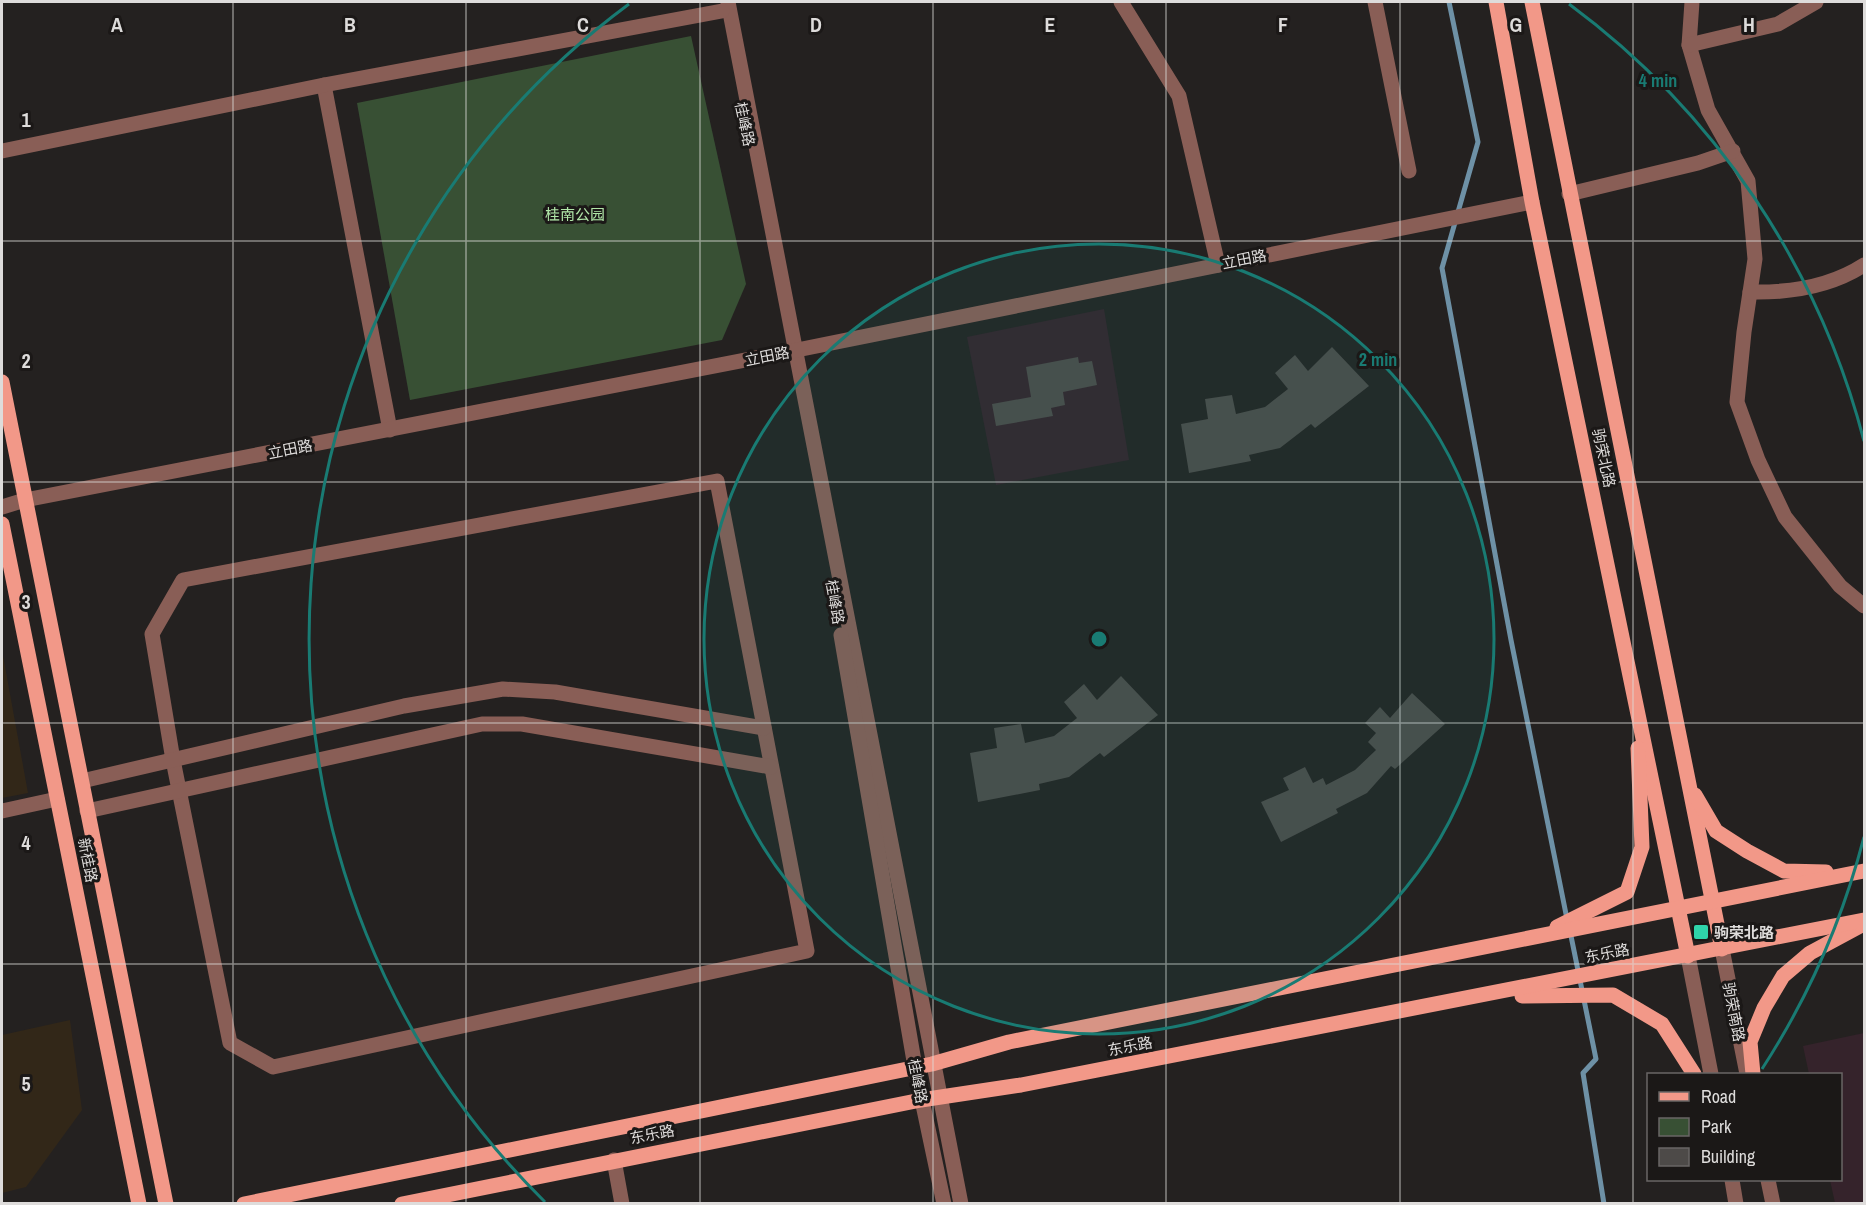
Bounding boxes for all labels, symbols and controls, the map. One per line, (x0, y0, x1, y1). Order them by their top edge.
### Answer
text: A (111, 11, 123, 38)
text: B (344, 11, 356, 38)
text: C (577, 11, 589, 38)
text: D (810, 11, 822, 38)
text: E (1045, 11, 1056, 38)
text: F (1278, 11, 1288, 38)
text: G (1510, 11, 1522, 38)
text: H (1743, 11, 1755, 38)
text: 4 min (1639, 68, 1677, 93)
street label: 桂峰路 (730, 100, 760, 148)
text: 1 (21, 106, 31, 133)
park label: 桂南公园 (545, 204, 605, 225)
street label: 立田路 (1220, 244, 1268, 274)
street label: 立田路 (743, 341, 791, 371)
text: 2 (21, 347, 31, 374)
text: 2 min (1359, 347, 1397, 372)
street label: 驹荣北路 (1587, 426, 1621, 490)
street label: 立田路 (266, 434, 314, 464)
street label: 桂峰路 (821, 578, 849, 626)
text: 3 (21, 588, 31, 615)
centre of rings (1089, 629, 1109, 649)
text: 4 (21, 829, 31, 856)
street label: 新桂路 (73, 836, 103, 884)
place label: 驹荣北路 (1714, 922, 1774, 943)
marker: 驹荣北路 (1692, 923, 1710, 941)
street label: 东乐路 (1583, 938, 1631, 968)
street label: 驹荣南路 (1718, 981, 1750, 1043)
street label: 东乐路 (1106, 1031, 1154, 1061)
street label: 桂峰路 (903, 1057, 933, 1105)
text: 5 (21, 1070, 31, 1097)
legend (1647, 1073, 1842, 1181)
text: Road (1701, 1084, 1736, 1109)
text: Park (1701, 1114, 1732, 1139)
street label: 东乐路 (628, 1119, 676, 1149)
text: Building (1701, 1144, 1756, 1169)

